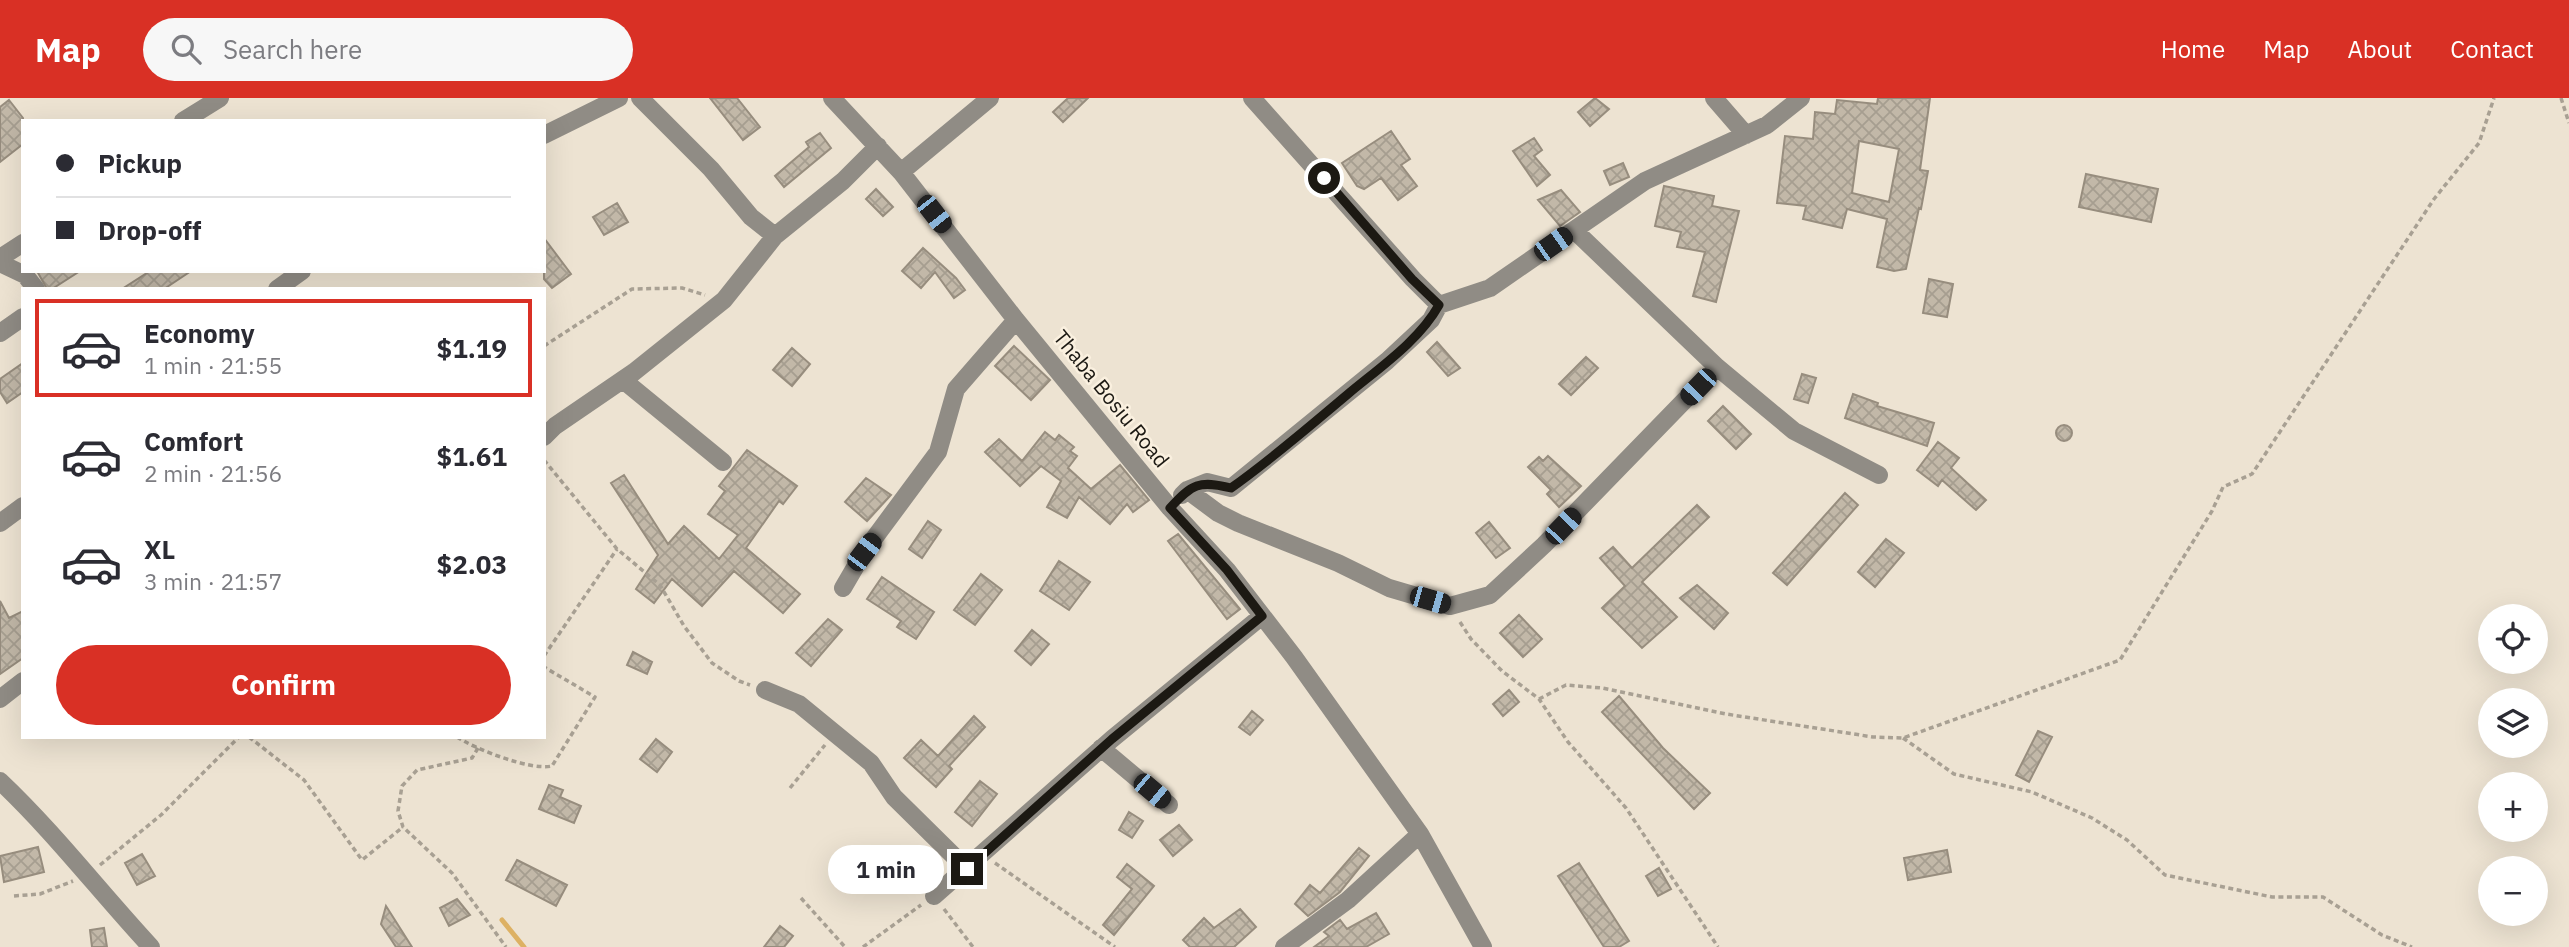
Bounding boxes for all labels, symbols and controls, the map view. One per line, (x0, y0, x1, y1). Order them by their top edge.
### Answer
search box (143, 18, 633, 81)
text: Map (35, 28, 101, 71)
icon: search (167, 30, 205, 68)
text: Search here (223, 32, 362, 66)
text: Home (2161, 33, 2225, 65)
text: Map (2263, 33, 2309, 65)
text: About (2347, 33, 2412, 65)
text: Contact (2450, 33, 2534, 65)
text: Pickup (98, 146, 182, 180)
route start (1308, 162, 1340, 194)
car (913, 191, 956, 237)
text: Drop-off (98, 213, 201, 247)
car (1530, 223, 1577, 265)
text: Economy (144, 316, 255, 350)
icon: car (60, 317, 123, 380)
street label: Thaba Bosiu Road (1048, 324, 1176, 473)
text: $1.19 (437, 331, 507, 365)
text: 1 min · 21:55 (144, 350, 282, 380)
car (1676, 365, 1721, 409)
text: Comfort (144, 424, 243, 458)
icon: car (60, 425, 123, 488)
text: $1.61 (437, 439, 507, 473)
text: 2 min · 21:56 (144, 458, 282, 488)
car (1541, 504, 1586, 548)
car (843, 529, 886, 575)
text: XL (144, 532, 175, 566)
icon: car (60, 533, 123, 596)
text: $2.03 (437, 547, 507, 581)
text: 3 min · 21:57 (144, 566, 282, 596)
car (1407, 584, 1454, 616)
map controls (2478, 604, 2548, 926)
button: locate (2478, 604, 2548, 674)
button: Confirm (56, 645, 511, 725)
button: layers (2478, 688, 2548, 758)
car (1130, 769, 1175, 813)
button: + (2478, 772, 2548, 842)
callout: 1 min (827, 844, 942, 894)
route end (951, 853, 983, 885)
text: 1 min (856, 854, 916, 884)
button: − (2478, 856, 2548, 926)

